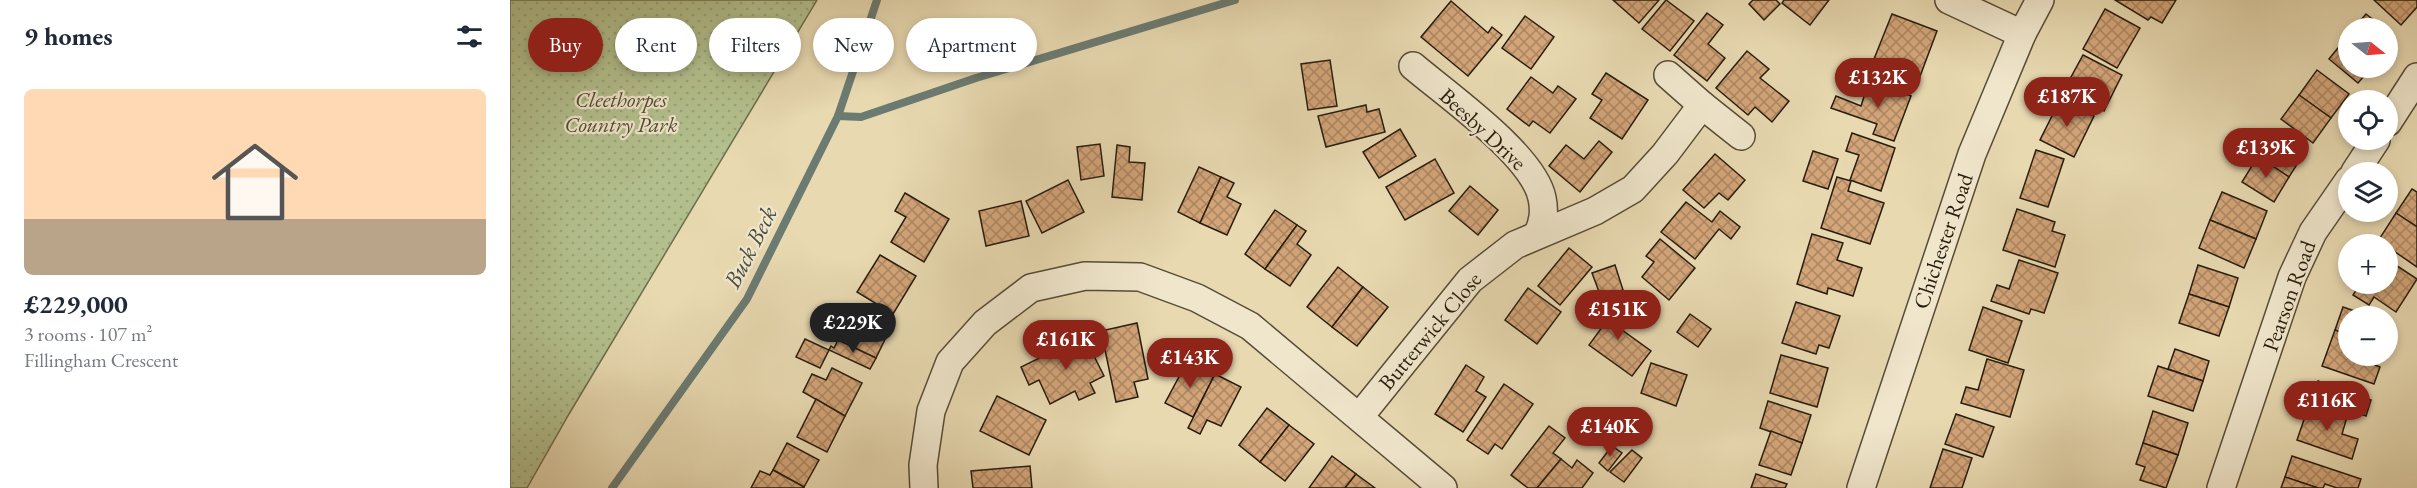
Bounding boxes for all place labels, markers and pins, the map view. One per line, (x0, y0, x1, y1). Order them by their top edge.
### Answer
pin: £132K (1836, 58, 1920, 109)
pin: £187K (2025, 77, 2109, 128)
pin: £139K (2224, 128, 2308, 179)
pin: £151K (1576, 290, 1660, 341)
pin: £229K (811, 303, 895, 354)
pin: £161K (1024, 320, 1108, 371)
pin: £143K (1148, 338, 1232, 389)
pin: £116K (2285, 381, 2369, 432)
pin: £140K (1568, 407, 1652, 458)

